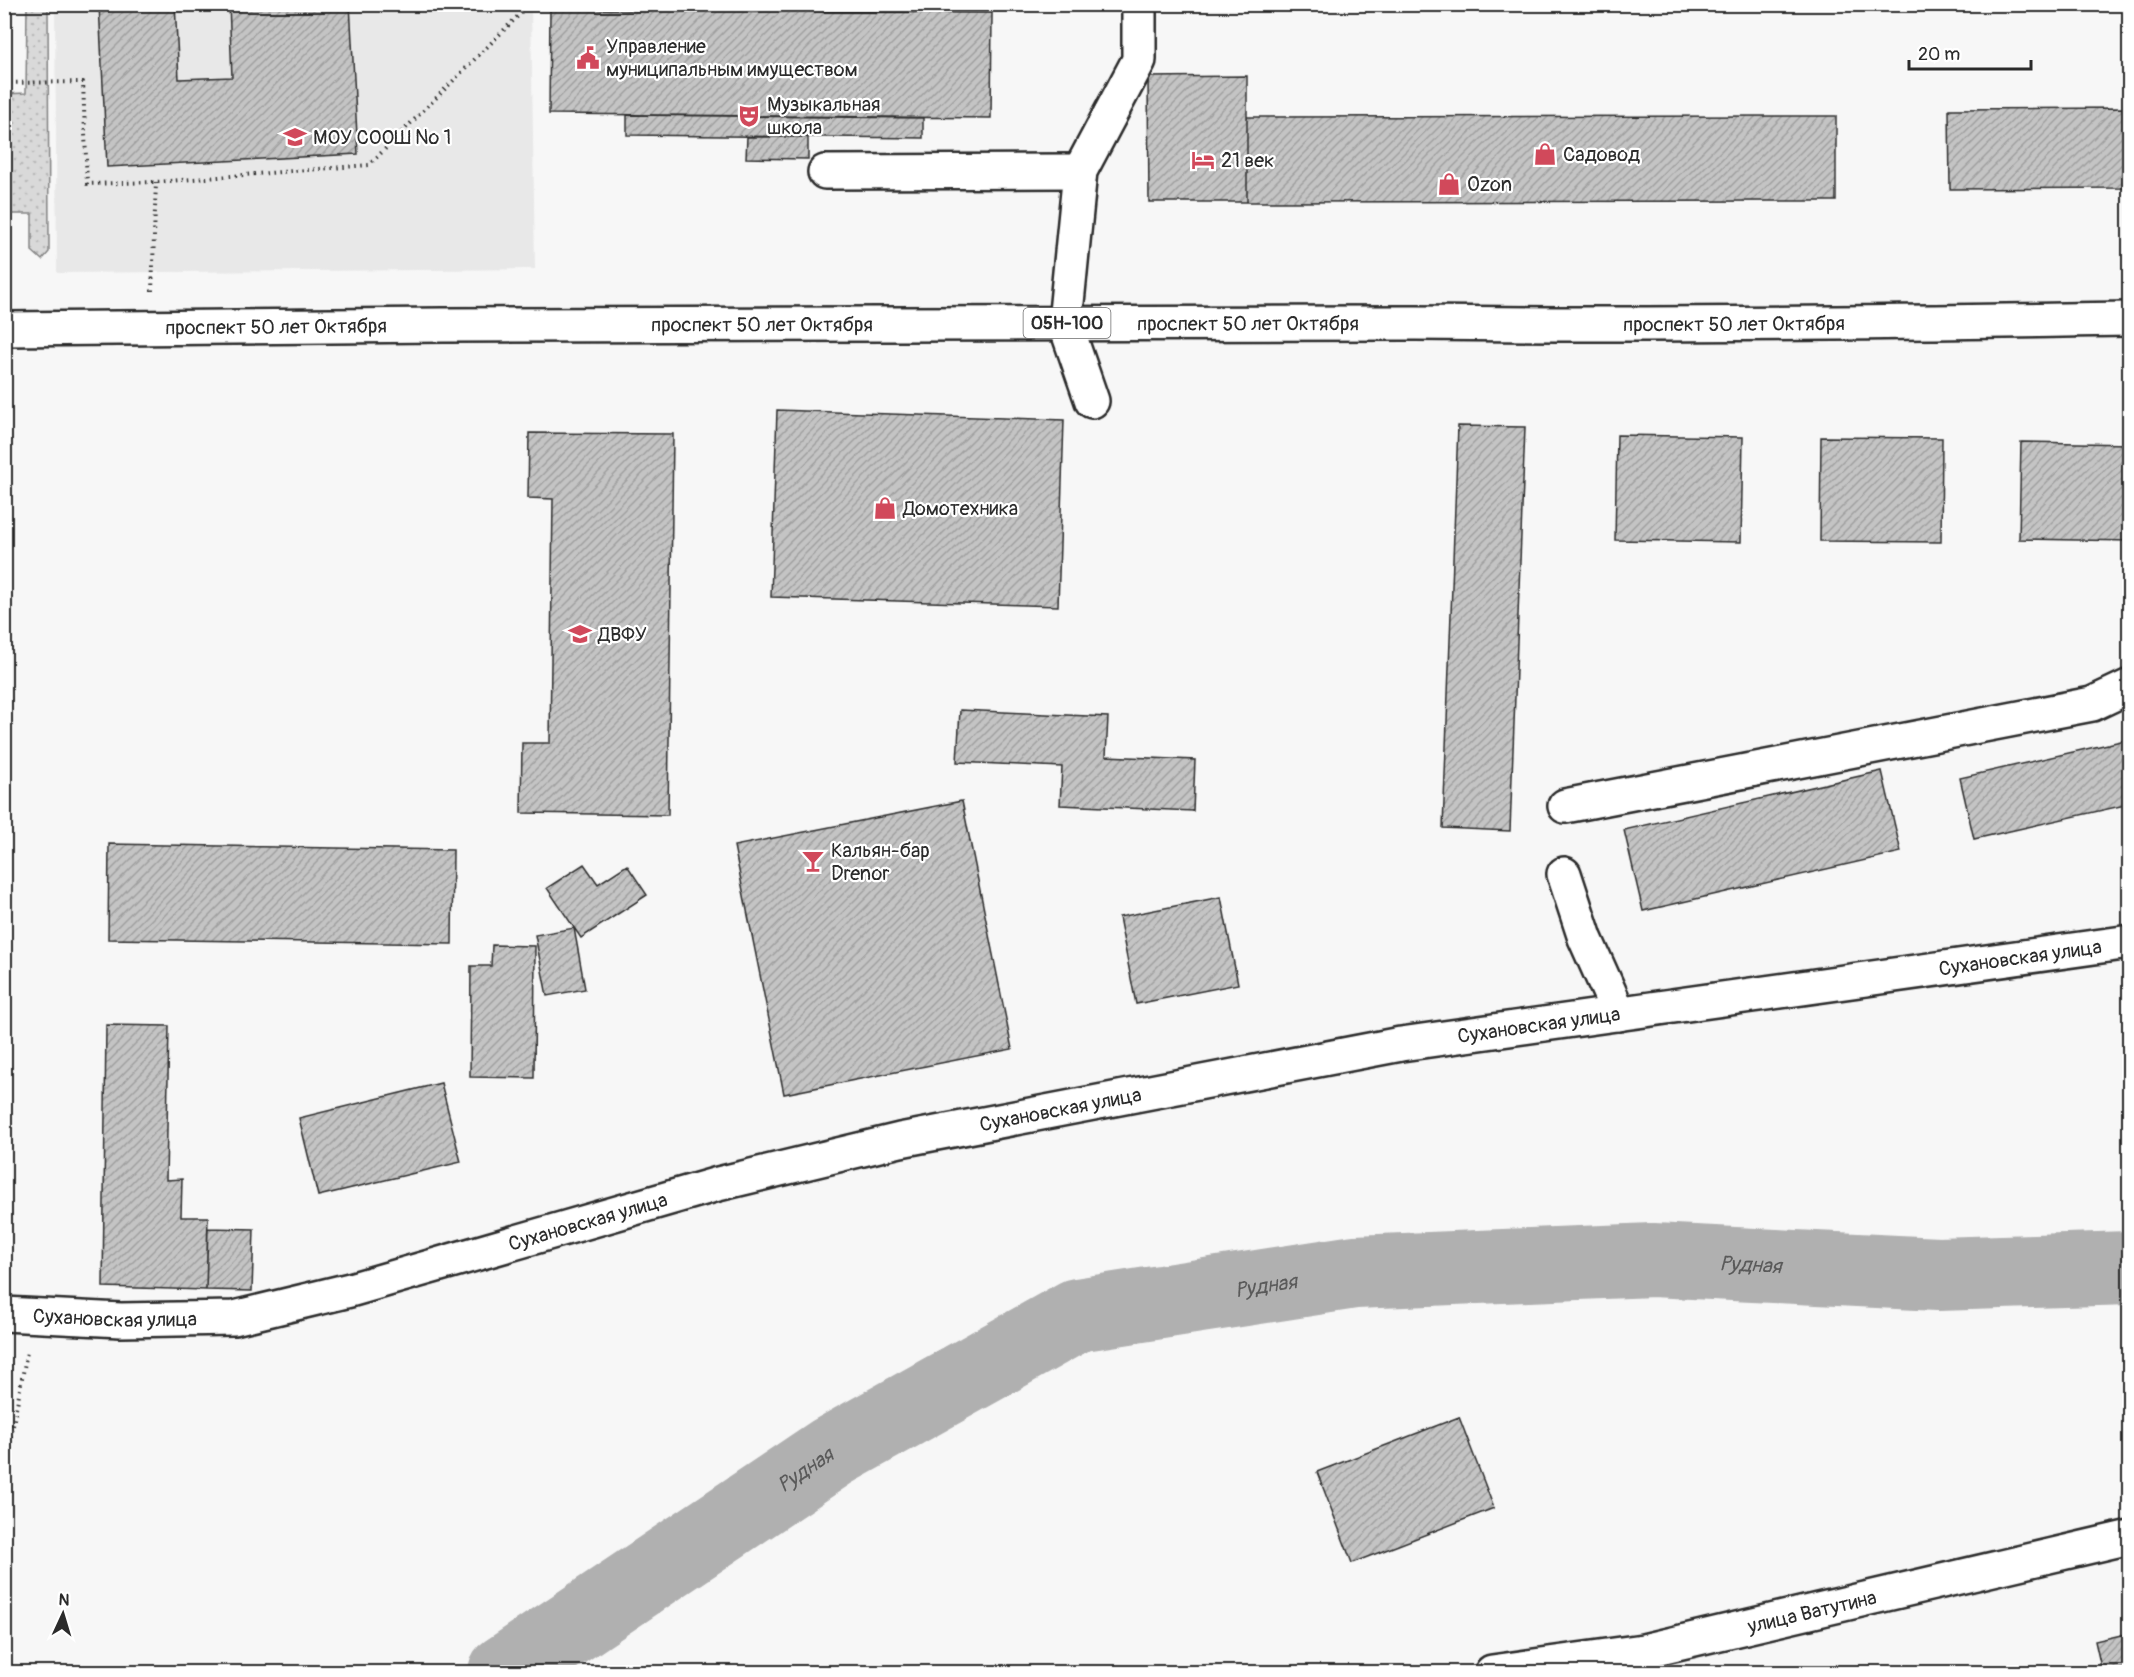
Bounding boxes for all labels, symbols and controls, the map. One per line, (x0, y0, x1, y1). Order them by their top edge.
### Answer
scale bar (1909, 33, 2030, 71)
place label: Управление муниципальным имуществом (606, 34, 858, 82)
text: 20 m (1918, 43, 1960, 66)
public building icon: Управление муниципальным имуществом (575, 45, 601, 71)
place label: Музыкальная школа (767, 92, 880, 140)
theatre icon: Музыкальная школа (736, 103, 762, 129)
school or university icon: МОУ СООШ № 1 (282, 124, 308, 150)
place label: МОУ СООШ № 1 (313, 125, 451, 150)
shop icon: Садовод (1532, 141, 1558, 167)
place label: Садовод (1563, 142, 1640, 167)
hotel icon: 21 век (1190, 147, 1216, 173)
place label: 21 век (1221, 148, 1274, 173)
shop icon: Ozon (1436, 171, 1462, 197)
place label: Ozon (1467, 172, 1512, 197)
road number: 05Н-100 (1024, 308, 1110, 338)
street label: проспект 50 лет Октября (1137, 311, 1359, 337)
street label: проспект 50 лет Октября (1623, 311, 1845, 337)
street label: проспект 50 лет Октября (651, 312, 873, 338)
street label: проспект 50 лет Октября (165, 314, 387, 341)
shop icon: Домотехника (872, 495, 898, 521)
place label: Домотехника (902, 496, 1018, 521)
school or university icon: ДВФУ (567, 621, 593, 647)
place label: ДВФУ (597, 622, 647, 647)
place label: Кальян-бар Drenor (831, 838, 930, 886)
bar icon: Кальян-бар Drenor (800, 848, 826, 874)
street label: Сухановская улица (1937, 934, 2103, 982)
street label: Сухановская улица (1456, 1001, 1622, 1049)
street label: Сухановская улица (977, 1082, 1143, 1137)
street label: Сухановская улица (506, 1187, 670, 1257)
water label: Рудная (1719, 1250, 1784, 1280)
water label: Рудная (1233, 1268, 1301, 1304)
street label: Сухановская улица (32, 1303, 197, 1333)
water label: Рудная (772, 1441, 841, 1499)
north arrow (33, 1584, 93, 1644)
street label: улица Ватутина (1744, 1585, 1879, 1639)
text: N (58, 1590, 70, 1610)

